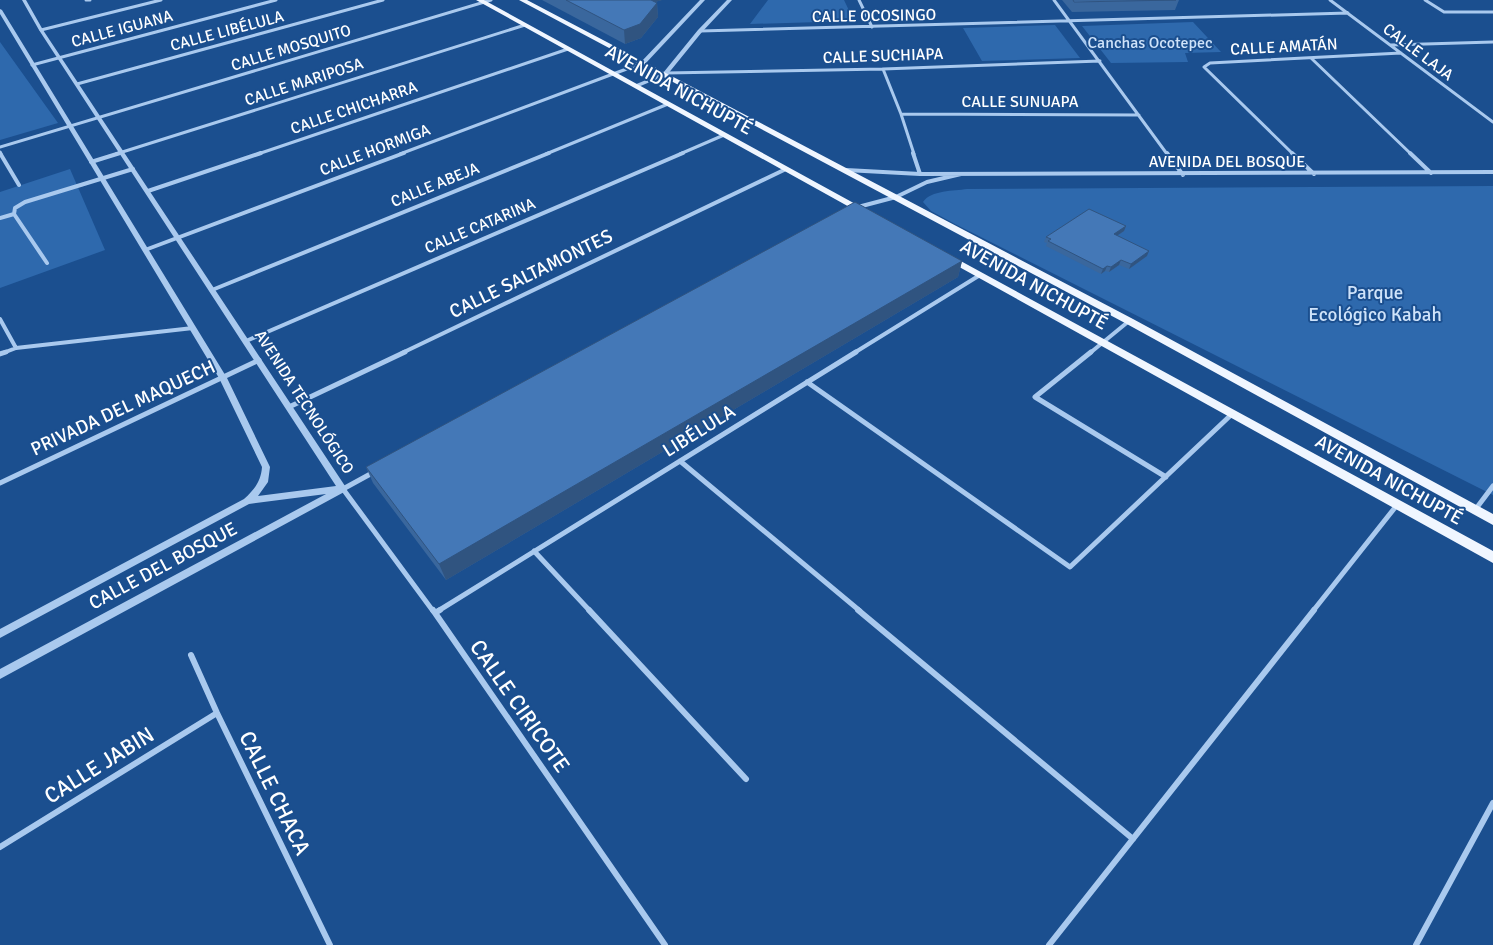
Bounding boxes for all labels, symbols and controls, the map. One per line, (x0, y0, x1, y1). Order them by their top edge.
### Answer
street label: CALLE OCOSINGO (812, 5, 936, 27)
street label: CALLE IGUANA (69, 6, 175, 52)
street label: CALLE LIBÉLULA (168, 6, 286, 56)
street label: CALLE LAJA (1379, 19, 1457, 85)
street label: CALLE MOSQUITO (229, 20, 353, 76)
park label: Canchas Ocotepec (1088, 33, 1212, 53)
street label: CALLE AMATÁN (1230, 34, 1338, 60)
street label: AVENIDA NICHUPTÉ (601, 39, 757, 141)
street label: CALLE SUCHIAPA (822, 44, 944, 68)
street label: CALLE MARIPOSA (242, 53, 366, 111)
street label: CALLE CHICHARRA (288, 77, 420, 139)
street label: CALLE SUNUAPA (962, 92, 1079, 112)
street label: CALLE HORMIGA (317, 120, 433, 180)
street label: AVENIDA DEL BOSQUE (1149, 152, 1305, 172)
street label: CALLE ABEJA (388, 158, 482, 212)
street label: CALLE CATARINA (422, 194, 539, 258)
street label: CALLE SALTAMONTES (445, 224, 617, 324)
street label: AVENIDA NICHUPTÉ (956, 234, 1112, 336)
park label: Parque Ecológico Kabah (1308, 281, 1442, 327)
street label: AVENIDA TECNOLÓGICO (250, 326, 358, 478)
street label: PRIVADA DEL MAQUECH (27, 355, 219, 461)
street label: LIBÉLULA (658, 399, 740, 463)
street label: AVENIDA NICHUPTÉ (1311, 429, 1467, 531)
street label: CALLE DEL BOSQUE (85, 517, 241, 615)
street label: CALLE CIRICOTE (464, 634, 576, 778)
street label: CALLE JABIN (39, 721, 159, 809)
street label: CALLE CHACA (233, 727, 317, 860)

